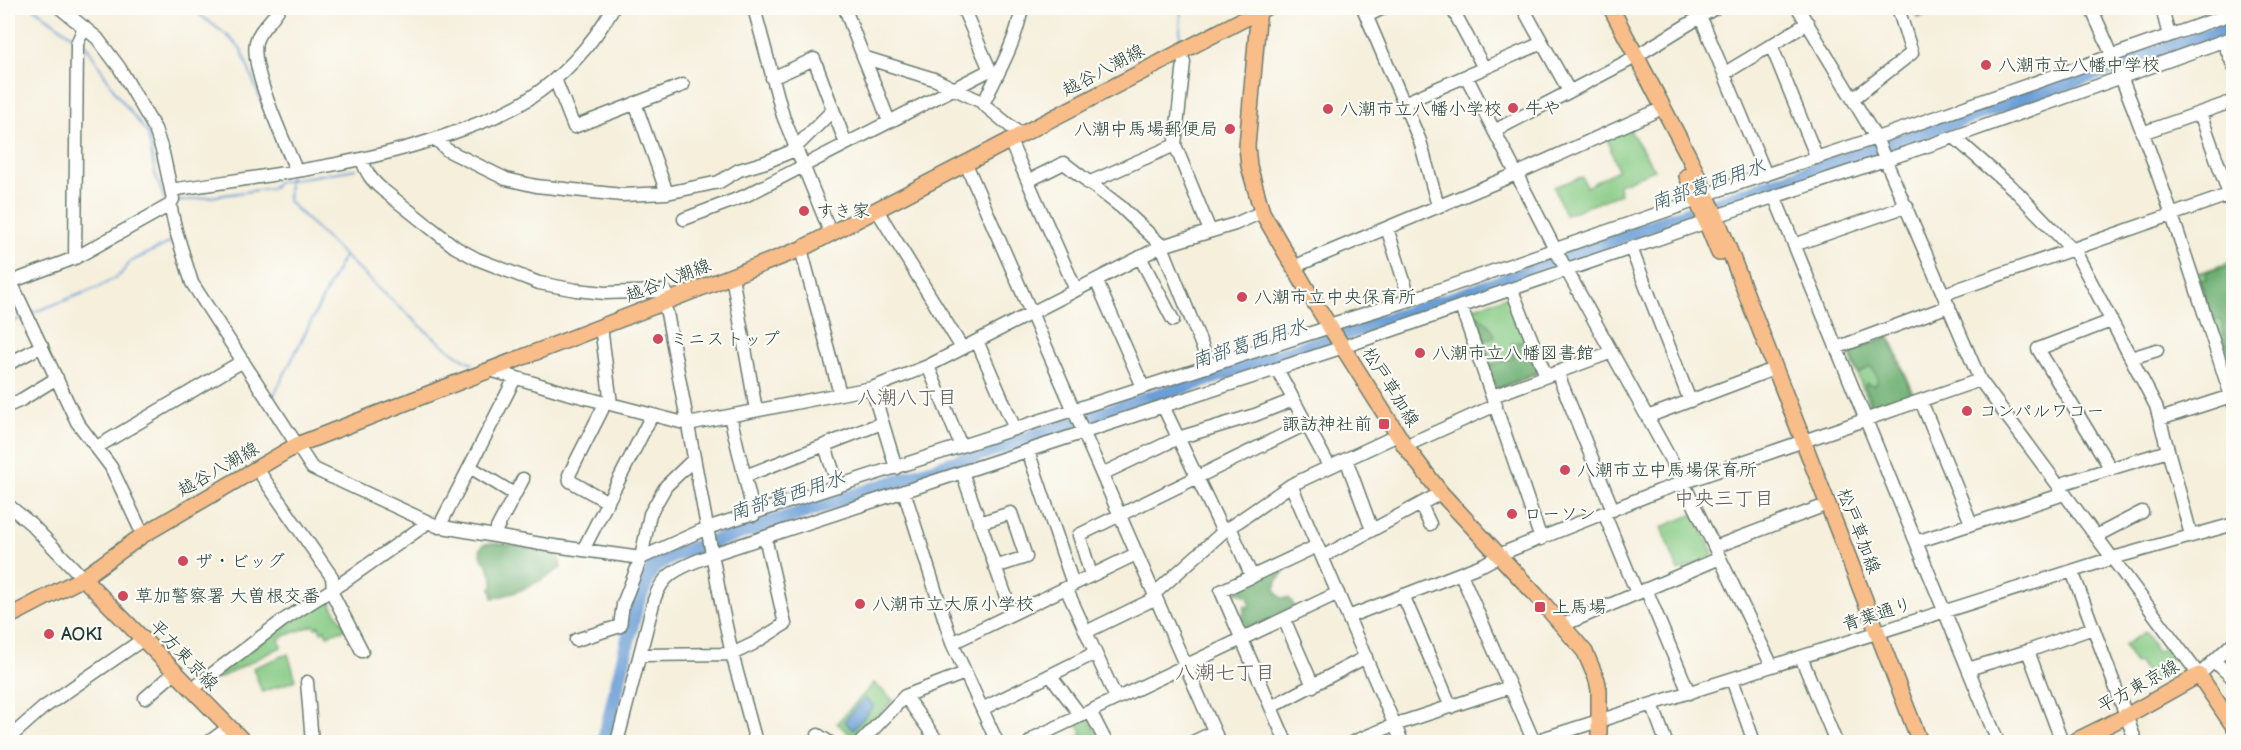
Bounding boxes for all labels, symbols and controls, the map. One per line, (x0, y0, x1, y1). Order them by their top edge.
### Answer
street label: 越谷八潮線 (1059, 40, 1148, 101)
place label: 八潮市立八幡中学校 (1998, 55, 2160, 76)
marker: 八潮市立八幡中学校 (1979, 58, 1993, 72)
place label: 牛や (1525, 98, 1561, 119)
place label: 八潮市立八幡小学校 (1340, 99, 1502, 120)
marker: 牛や (1506, 101, 1520, 115)
marker: 八潮市立八幡小学校 (1321, 102, 1335, 116)
place label: 八潮中馬場郵便局 (1074, 119, 1218, 140)
marker: 八潮中馬場郵便局 (1223, 122, 1237, 136)
water label: 南部葛西用水 (1648, 154, 1769, 216)
place label: すき家 (816, 201, 870, 222)
marker: すき家 (797, 204, 811, 218)
street label: 越谷八潮線 (622, 255, 714, 306)
place label: 八潮市立中央保育所 (1254, 287, 1416, 308)
marker: 八潮市立中央保育所 (1235, 290, 1249, 304)
water label: 南部葛西用水 (1189, 314, 1310, 374)
place label: ミニストップ (670, 329, 780, 350)
marker: ミニストップ (651, 332, 665, 346)
place label: 八潮市立八幡図書館 (1432, 343, 1594, 364)
street label: 松戸草加線 (1358, 344, 1423, 431)
marker: 八潮市立八幡図書館 (1413, 346, 1427, 360)
district label: 八潮八丁目 (857, 386, 957, 410)
place label: コンパルワコー (1979, 401, 2104, 422)
marker: コンパルワコー (1960, 404, 1974, 418)
place label: 諏訪神社前 (1282, 414, 1372, 435)
marker: 諏訪神社前 (1377, 417, 1391, 431)
street label: 越谷八潮線 (174, 438, 262, 501)
place label: 八潮市立中馬場保育所 (1577, 460, 1757, 481)
marker: 八潮市立中馬場保育所 (1558, 463, 1572, 477)
water label: 南部葛西用水 (727, 466, 848, 526)
street label: 松戸草加線 (1833, 485, 1884, 577)
district label: 中央三丁目 (1674, 487, 1774, 511)
place label: ローソン (1524, 504, 1596, 525)
marker: ローソン (1505, 507, 1519, 521)
place label: ザ・ビッグ (195, 551, 285, 572)
marker: ザ・ビッグ (176, 554, 190, 568)
place label: 草加警察署 大曽根交番 (135, 586, 320, 607)
marker: 草加警察署 大曽根交番 (116, 589, 130, 603)
street label: 青葉通り (1840, 593, 1915, 636)
place label: 八潮市立大原小学校 (872, 594, 1034, 615)
marker: 八潮市立大原小学校 (853, 597, 867, 611)
place label: 上馬場 (1552, 597, 1606, 618)
marker: 上馬場 (1533, 600, 1547, 614)
street label: 平方東京線 (145, 616, 222, 695)
place label: AOKI (61, 624, 102, 645)
marker: AOKI (42, 627, 56, 641)
street label: 平方東京線 (2094, 655, 2183, 717)
district label: 八潮七丁目 (1175, 661, 1275, 685)

